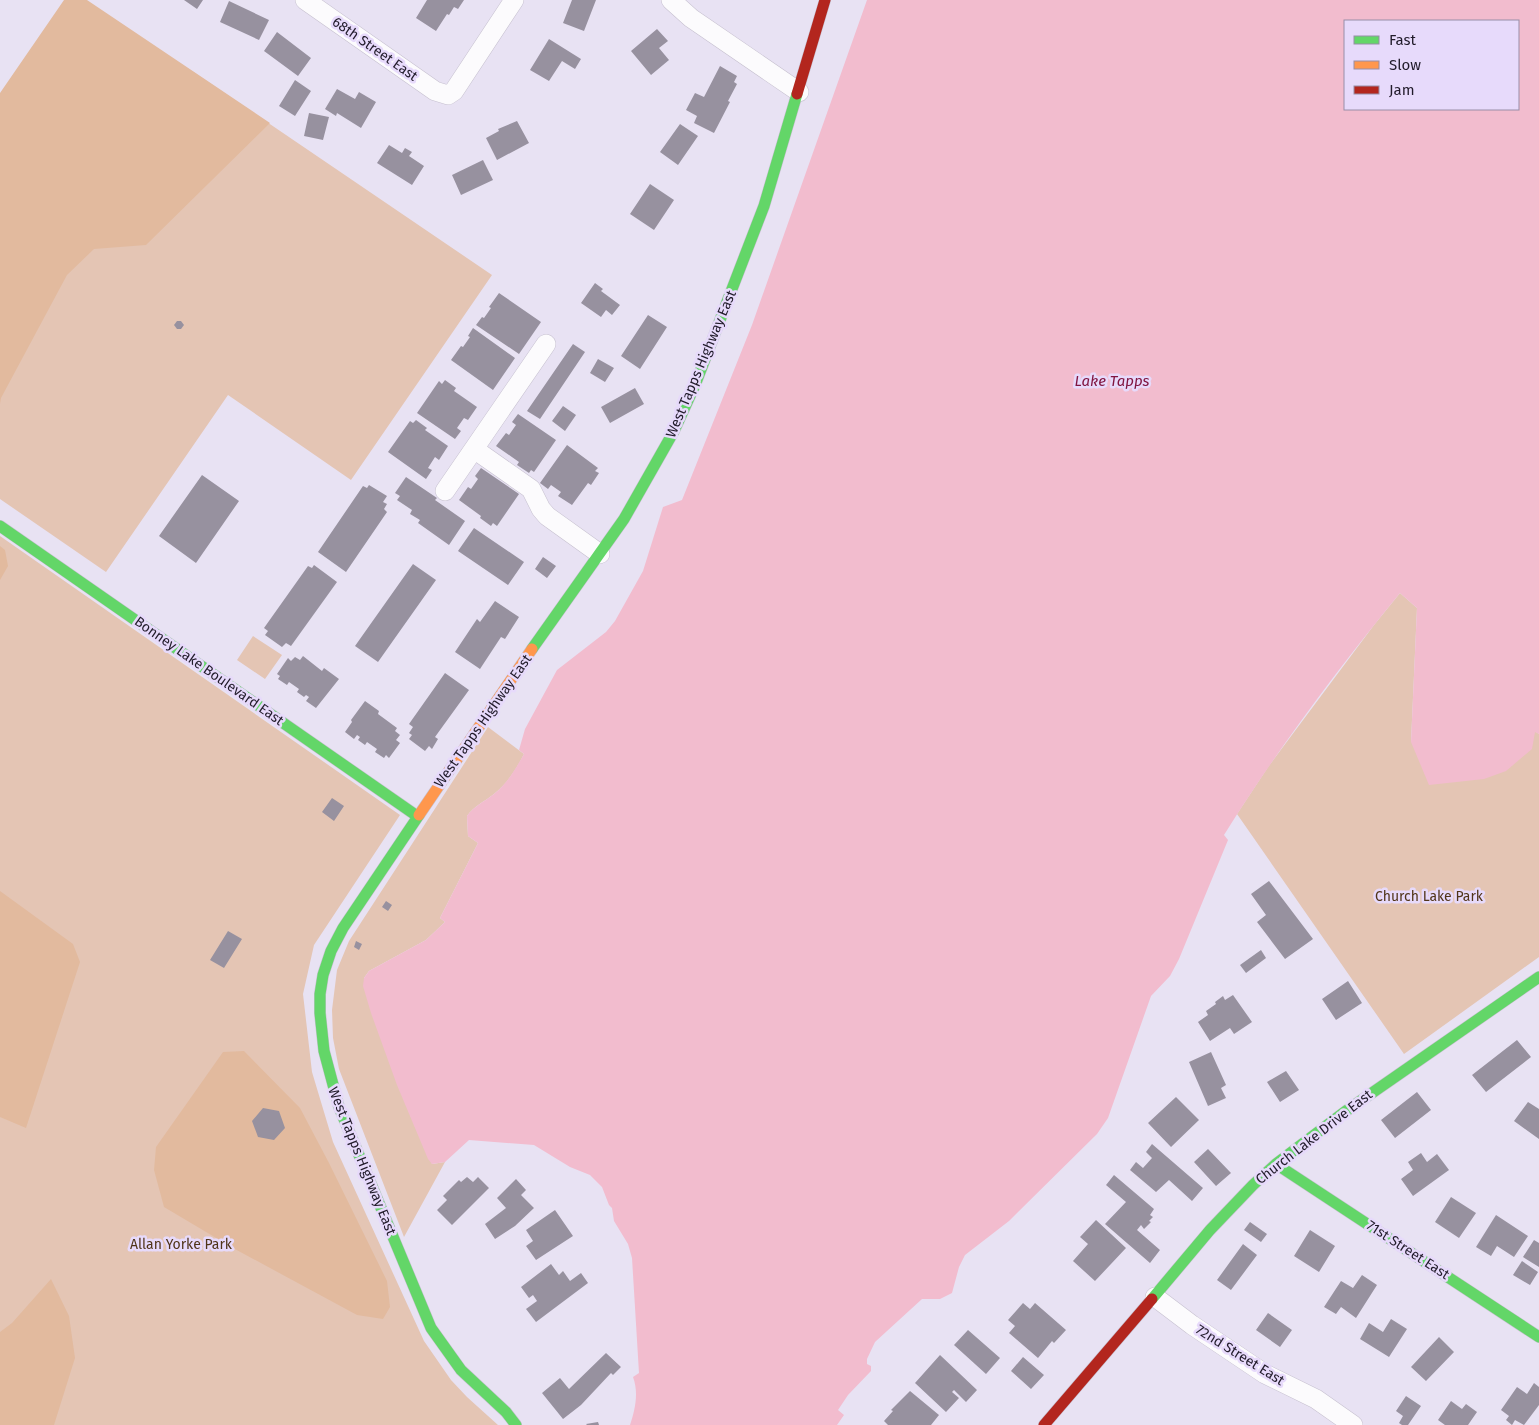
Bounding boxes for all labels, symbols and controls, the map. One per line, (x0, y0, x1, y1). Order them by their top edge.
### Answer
street label: 68th Street East (329, 13, 422, 85)
legend (1344, 20, 1519, 110)
text: Fast (1389, 31, 1416, 49)
text: Slow (1389, 56, 1421, 74)
text: Jam (1389, 81, 1415, 99)
street label: West Tapps Highway East (662, 287, 740, 440)
water label: Lake Tapps (1074, 372, 1150, 390)
street label: Bonney Lake Boulevard East (131, 613, 288, 730)
street label: West Tapps Highway East (431, 650, 536, 791)
park label: Church Lake Park (1375, 888, 1484, 905)
street label: West Tapps Highway East (324, 1084, 400, 1239)
street label: Church Lake Drive East (1252, 1086, 1376, 1188)
street label: 71st Street East (1363, 1217, 1453, 1284)
park label: Allan Yorke Park (130, 1236, 233, 1253)
street label: 72nd Street East (1193, 1321, 1288, 1390)

